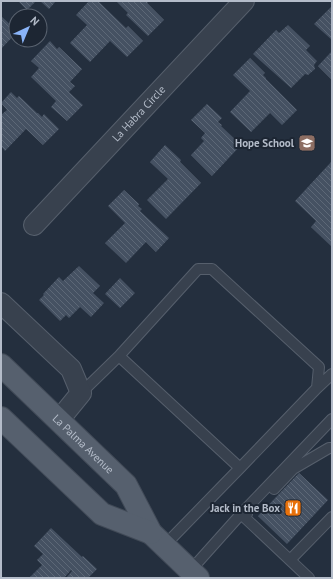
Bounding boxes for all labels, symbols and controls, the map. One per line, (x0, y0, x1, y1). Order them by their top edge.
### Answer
north arrow (8, 8, 48, 48)
text: N (27, 13, 42, 28)
street label: La Habra Circle (109, 82, 169, 144)
school or university icon: Hope School (297, 133, 317, 153)
place label: Hope School (235, 136, 295, 150)
street label: La Palma Avenue (50, 411, 117, 477)
restaurant icon: Jack in the Box (283, 498, 303, 518)
place label: Jack in the Box (209, 501, 280, 515)

